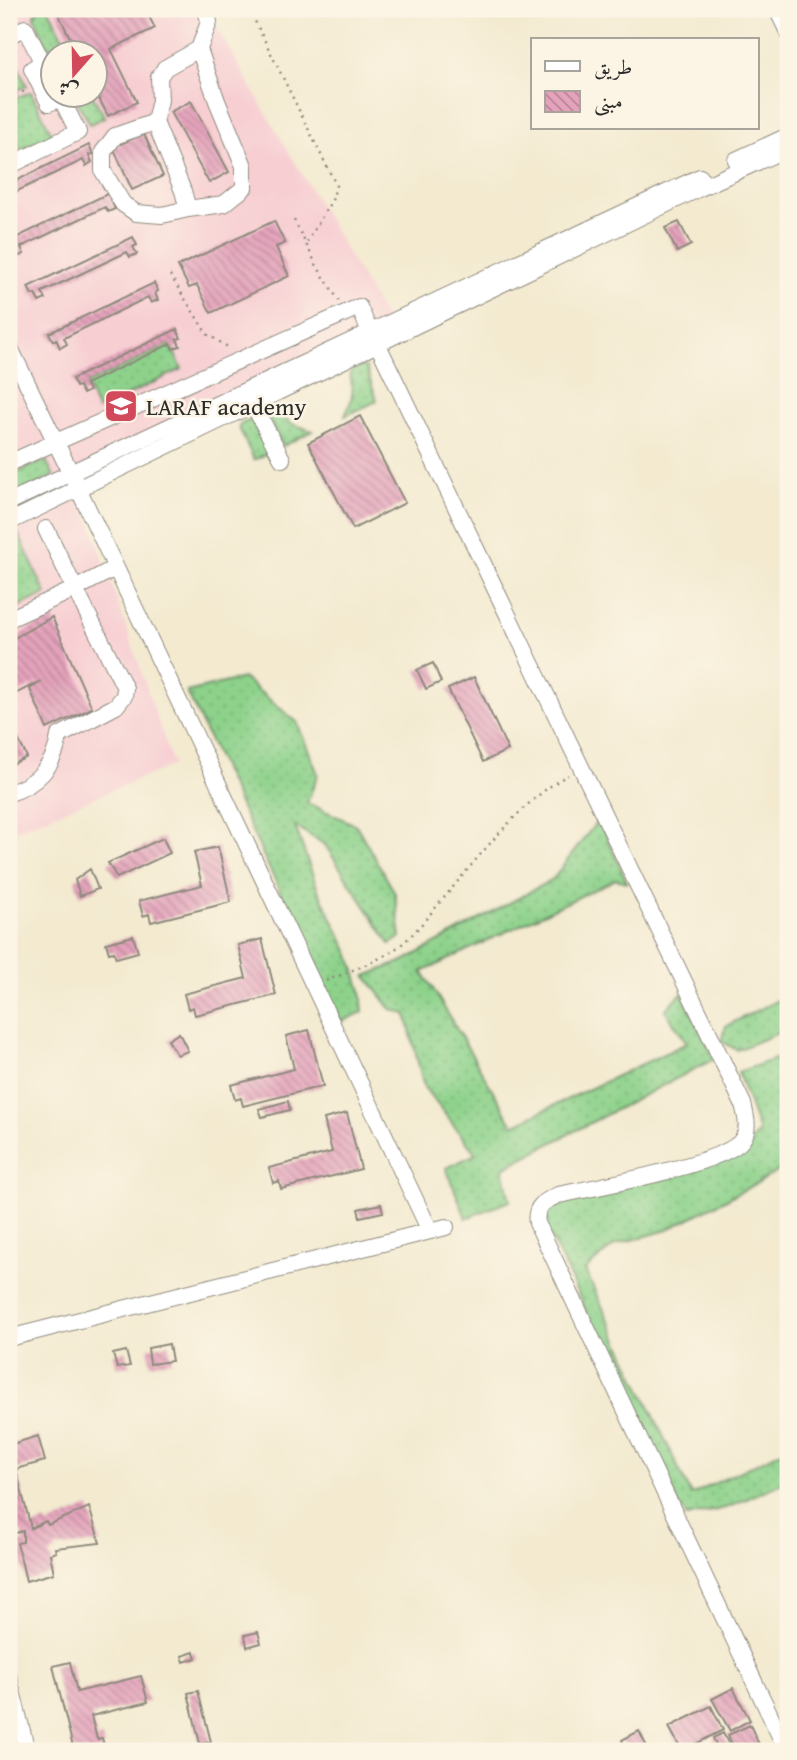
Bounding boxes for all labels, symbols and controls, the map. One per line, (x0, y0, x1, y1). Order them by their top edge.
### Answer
north arrow (38, 38, 108, 108)
legend (531, 38, 758, 130)
text: طريق (594, 51, 632, 82)
text: ش (55, 74, 82, 106)
text: مبنى (594, 85, 623, 116)
school or university icon: LARAF academy (102, 387, 140, 425)
place label: LARAF academy (146, 389, 307, 424)

